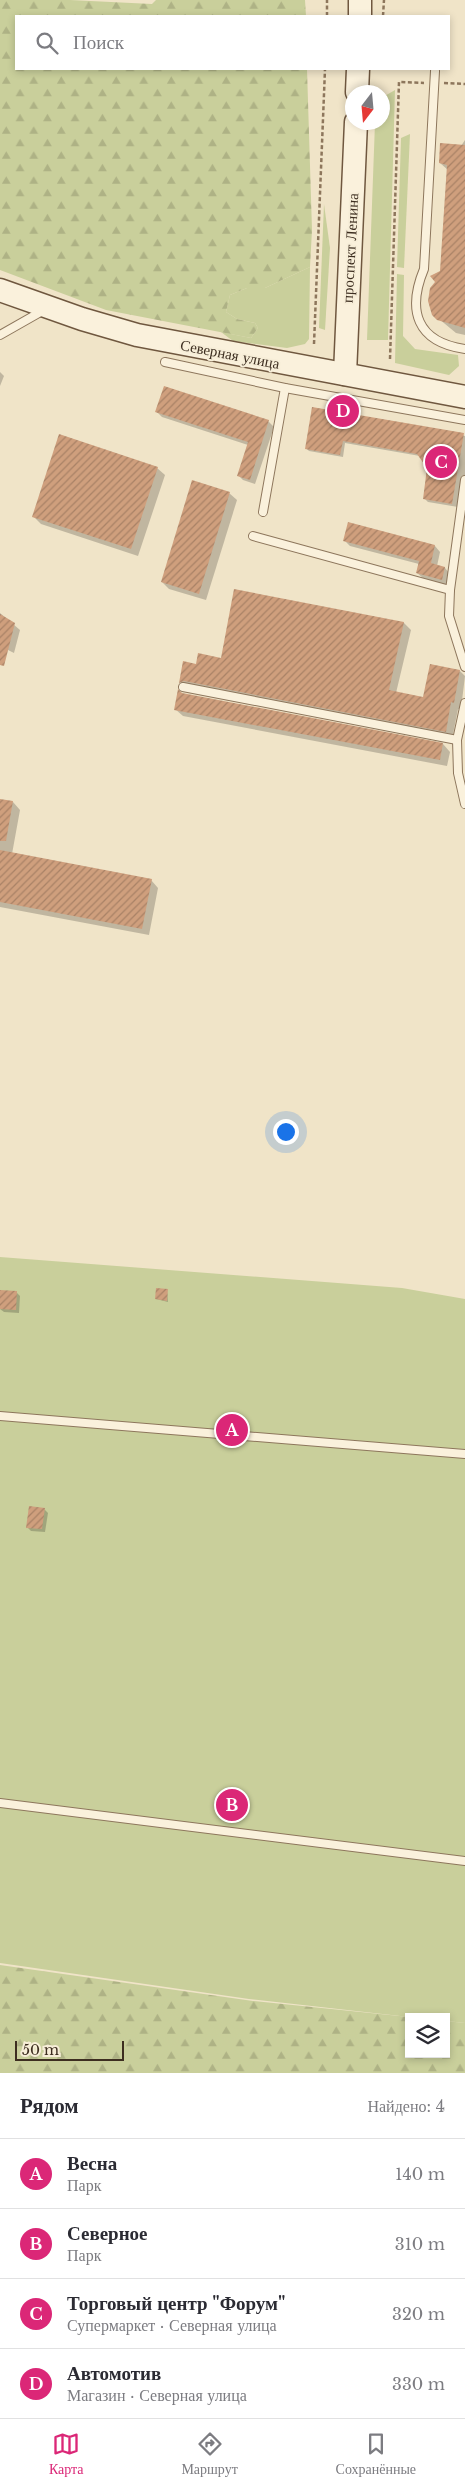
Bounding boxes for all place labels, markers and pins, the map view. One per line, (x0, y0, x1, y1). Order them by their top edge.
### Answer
pin: D (327, 392, 359, 430)
pin: C (425, 443, 457, 481)
pin: A (216, 1411, 248, 1449)
pin: B (216, 1786, 248, 1824)

